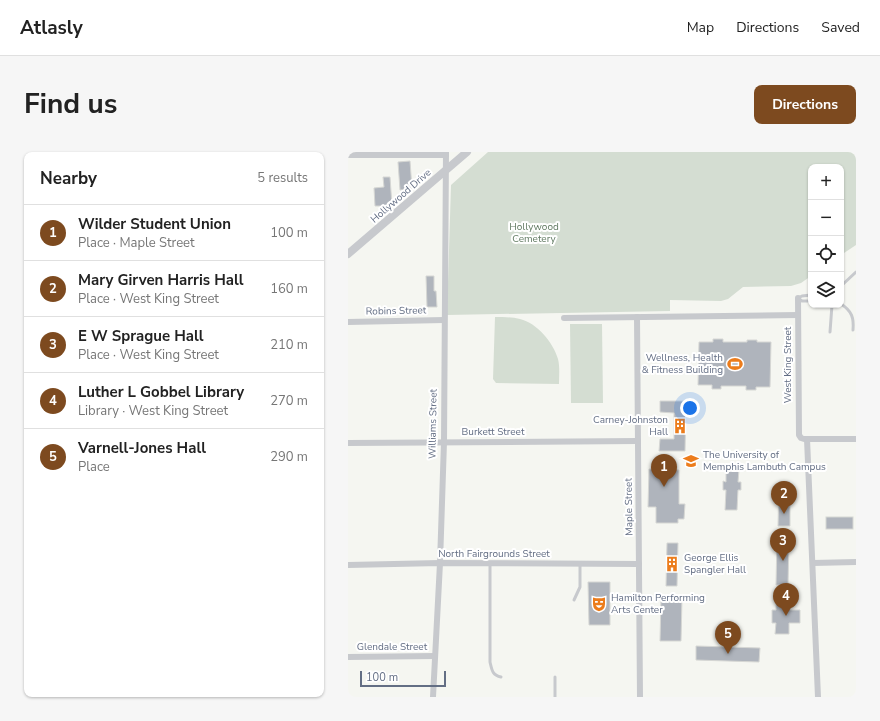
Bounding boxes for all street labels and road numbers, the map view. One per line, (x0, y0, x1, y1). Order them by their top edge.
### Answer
street label: Hollywood Drive (368, 166, 434, 226)
street label: Robins Street (366, 303, 427, 319)
street label: West King Street (781, 326, 795, 403)
street label: Williams Street (425, 388, 441, 459)
street label: Burkett Street (462, 425, 525, 439)
street label: Maple Street (621, 478, 637, 536)
street label: North Fairgrounds Street (438, 547, 550, 561)
street label: Glendale Street (357, 640, 428, 654)

